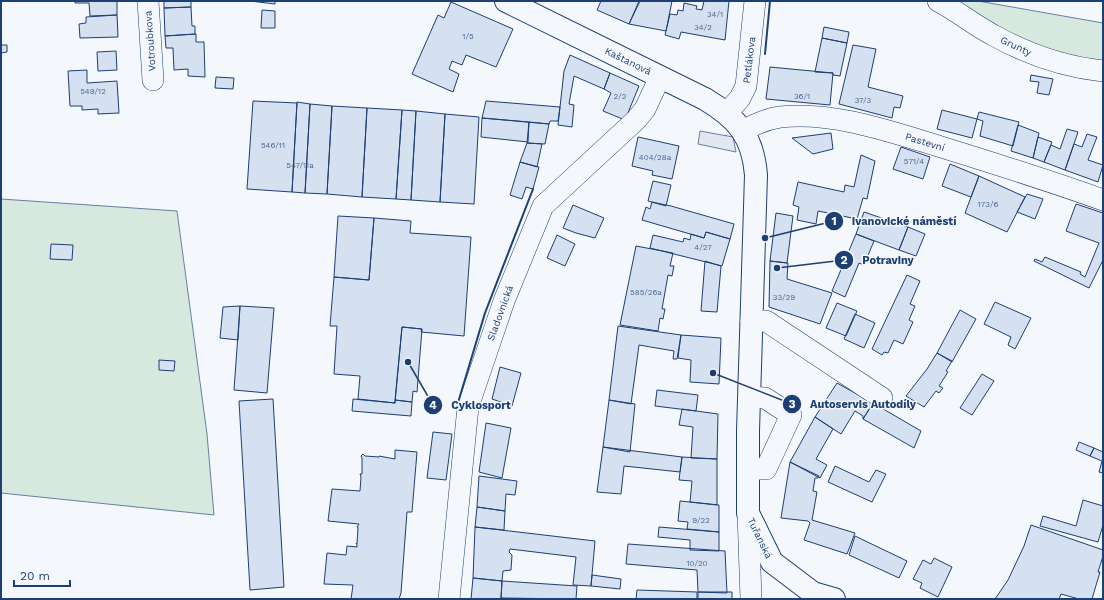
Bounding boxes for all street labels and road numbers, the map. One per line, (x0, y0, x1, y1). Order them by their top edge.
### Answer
street label: Votroubkova (142, 10, 158, 72)
street label: Grunty (999, 34, 1034, 58)
street label: Petlákova (741, 36, 757, 84)
street label: Kaštanová (603, 45, 653, 77)
street label: Pastevní (904, 131, 946, 153)
street label: Sladovnická (485, 283, 515, 342)
street label: Tuřanská (745, 516, 775, 560)

